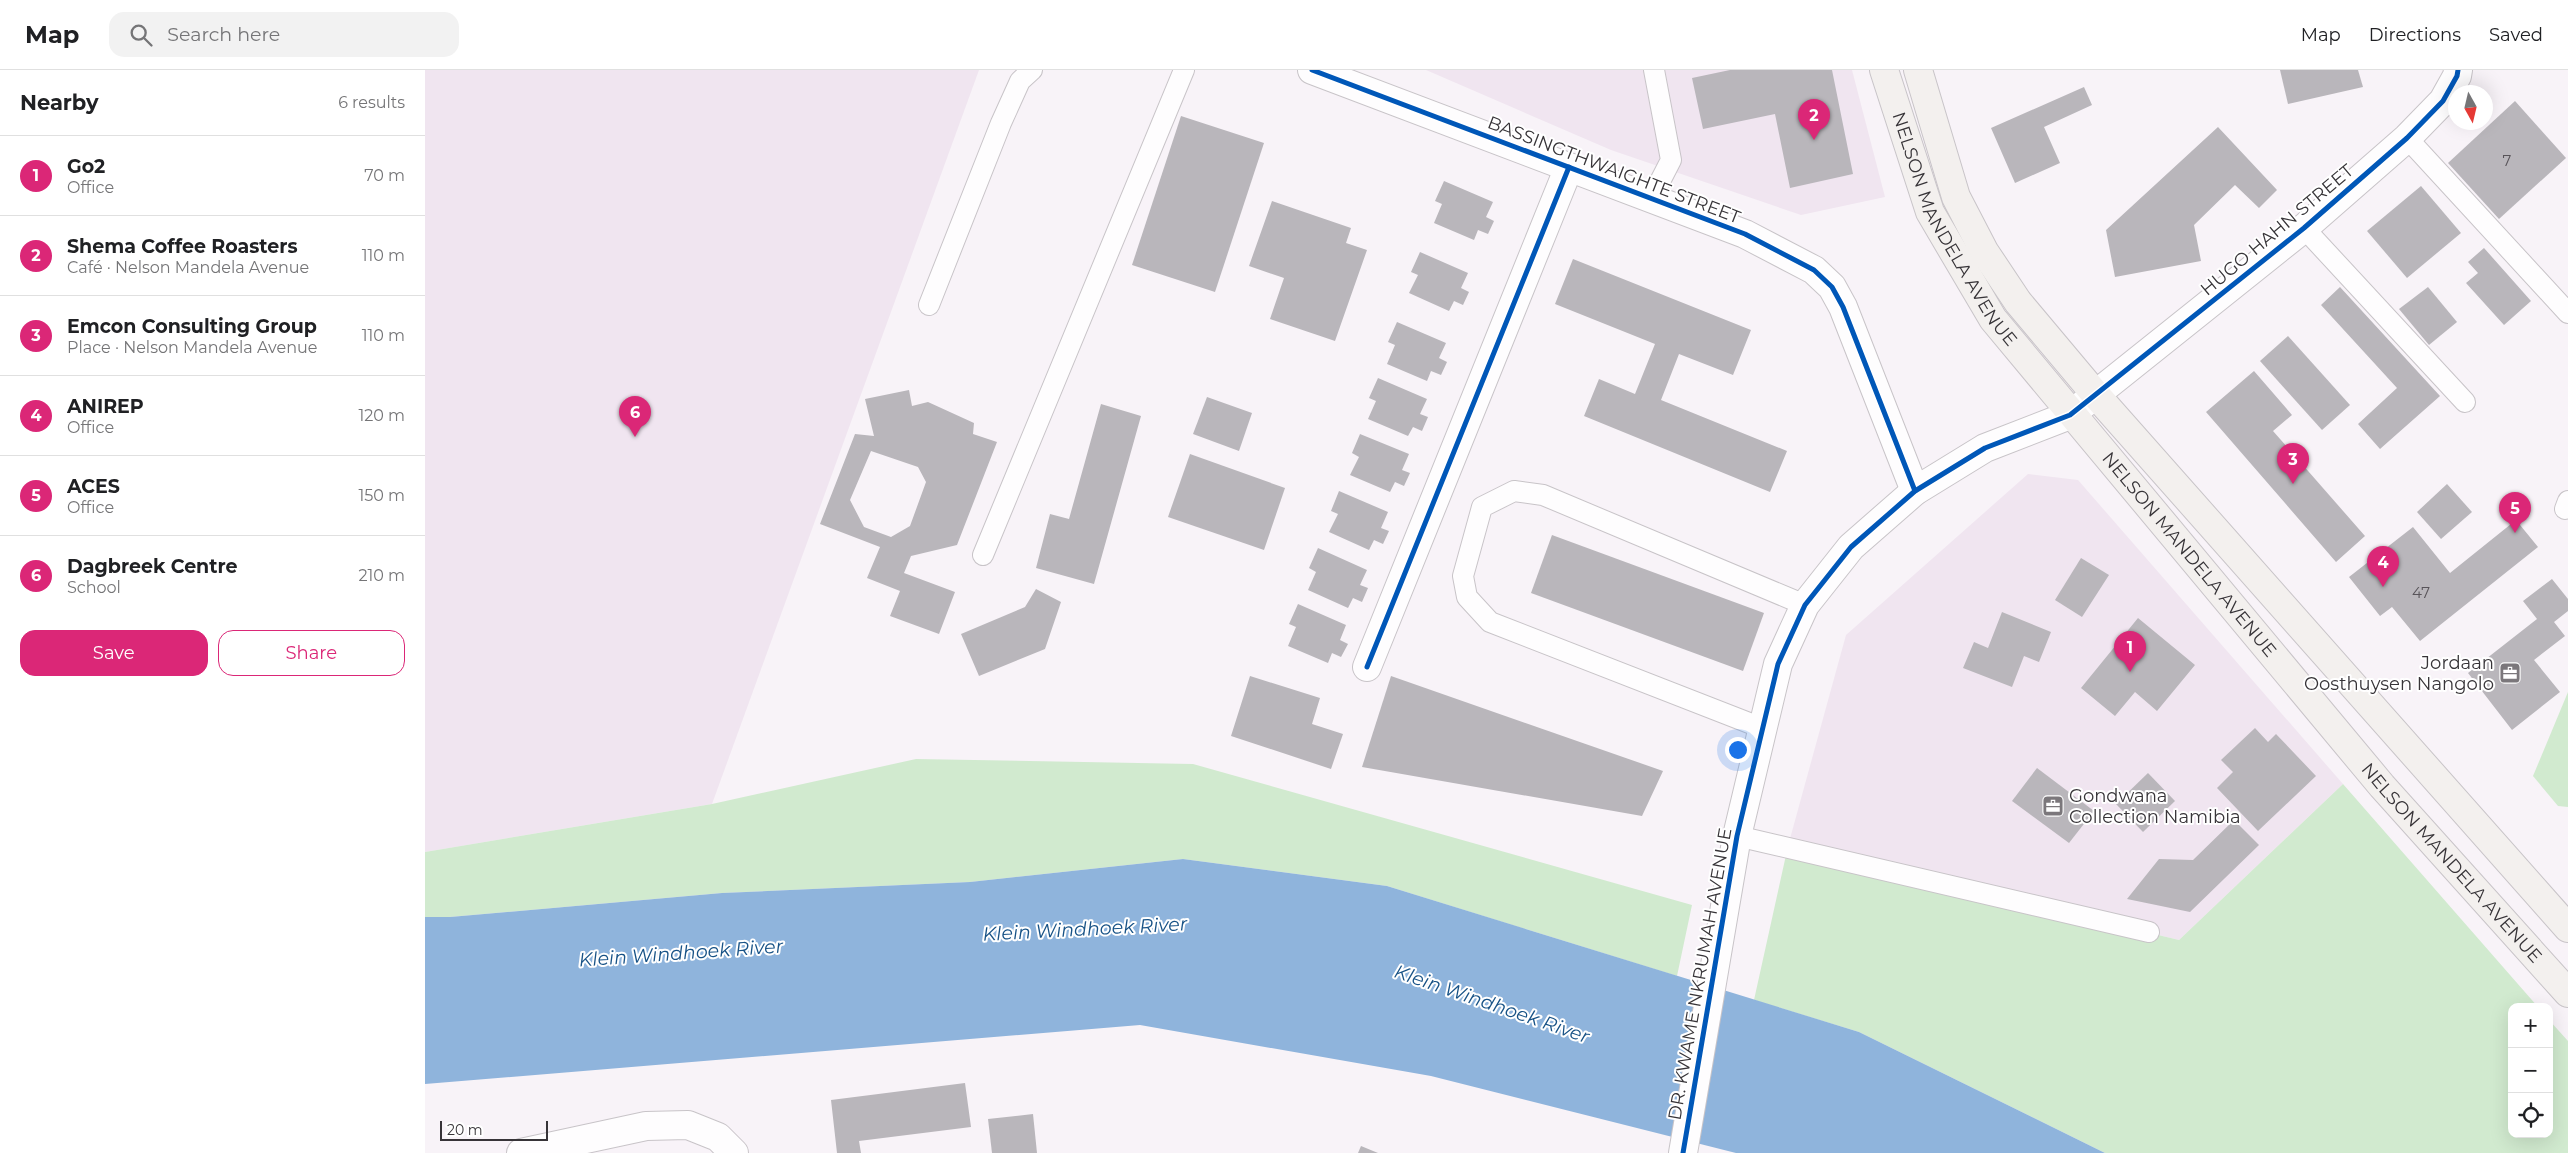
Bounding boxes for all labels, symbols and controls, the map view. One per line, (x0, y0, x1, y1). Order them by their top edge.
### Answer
search box (109, 12, 459, 57)
text: Map (25, 20, 79, 49)
icon: search (127, 21, 155, 49)
text: Search here (167, 23, 280, 46)
text: Map (2301, 24, 2341, 46)
text: Directions (2369, 24, 2461, 46)
text: Saved (2489, 24, 2543, 46)
north arrow (2448, 85, 2493, 130)
text: Nearby (20, 90, 99, 115)
text: 6 results (338, 93, 405, 112)
pin: 2 (1798, 99, 1830, 140)
street label: NELSON MANDELA AVENUE (1887, 109, 2022, 350)
street label: BASSINGTHWAIGHTE STREET (1484, 111, 1744, 229)
house number: 7 (2503, 151, 2512, 170)
text: Go2 (67, 155, 105, 178)
street label: HUGO HAHN STREET (2196, 159, 2358, 300)
text: 1 (33, 166, 39, 185)
text: 70 m (364, 166, 405, 185)
text: Office (67, 178, 114, 197)
text: Shema Coffee Roasters (67, 235, 298, 258)
text: 2 (31, 246, 41, 265)
text: 110 m (362, 246, 405, 265)
text: Café · Nelson Mandela Avenue (67, 258, 309, 277)
text: Emcon Consulting Group (67, 315, 317, 338)
text: 3 (31, 326, 41, 345)
text: 110 m (362, 326, 405, 345)
text: Place · Nelson Mandela Avenue (67, 338, 317, 357)
text: ANIREP (67, 395, 144, 418)
pin: 6 (619, 396, 651, 437)
text: 4 (30, 406, 42, 425)
text: 120 m (358, 406, 405, 425)
text: Office (67, 418, 114, 437)
pin: 3 (2277, 443, 2309, 484)
street label: NELSON MANDELA AVENUE (2097, 448, 2281, 662)
text: ACES (67, 475, 120, 498)
text: 5 (31, 486, 41, 505)
text: 150 m (358, 486, 405, 505)
pin: 5 (2499, 492, 2531, 533)
text: Office (67, 498, 114, 517)
pin: 4 (2367, 546, 2399, 587)
text: Dagbreek Centre (67, 555, 238, 578)
text: 6 (31, 566, 41, 585)
text: 210 m (358, 566, 405, 585)
text: School (67, 578, 121, 597)
house number: 47 (2412, 583, 2430, 602)
button: Save (20, 630, 208, 676)
button: Share (218, 630, 405, 676)
pin: 1 (2114, 631, 2146, 672)
place label: Jordaan Oosthuysen Nangolo (2304, 652, 2494, 695)
office icon: Jordaan Oosthuysen Nangolo (2498, 661, 2522, 685)
your location (1725, 737, 1751, 763)
street label: NELSON MANDELA AVENUE (2357, 759, 2546, 967)
place label: Gondwana Collection Namibia (2069, 785, 2241, 828)
office icon: Gondwana Collection Namibia (2041, 794, 2065, 818)
street label: DR. KWAME NKRUMAH AVENUE (1663, 826, 1737, 1122)
water label: Klein Windhoek River (982, 912, 1188, 946)
water label: Klein Windhoek River (578, 934, 784, 972)
water label: Klein Windhoek River (1391, 960, 1593, 1048)
map controls (2508, 1003, 2553, 1138)
button: + (2508, 1003, 2553, 1048)
button: − (2508, 1048, 2553, 1093)
button: locate (2508, 1093, 2553, 1138)
scale bar (440, 1118, 547, 1141)
text: 20 m (447, 1121, 483, 1139)

